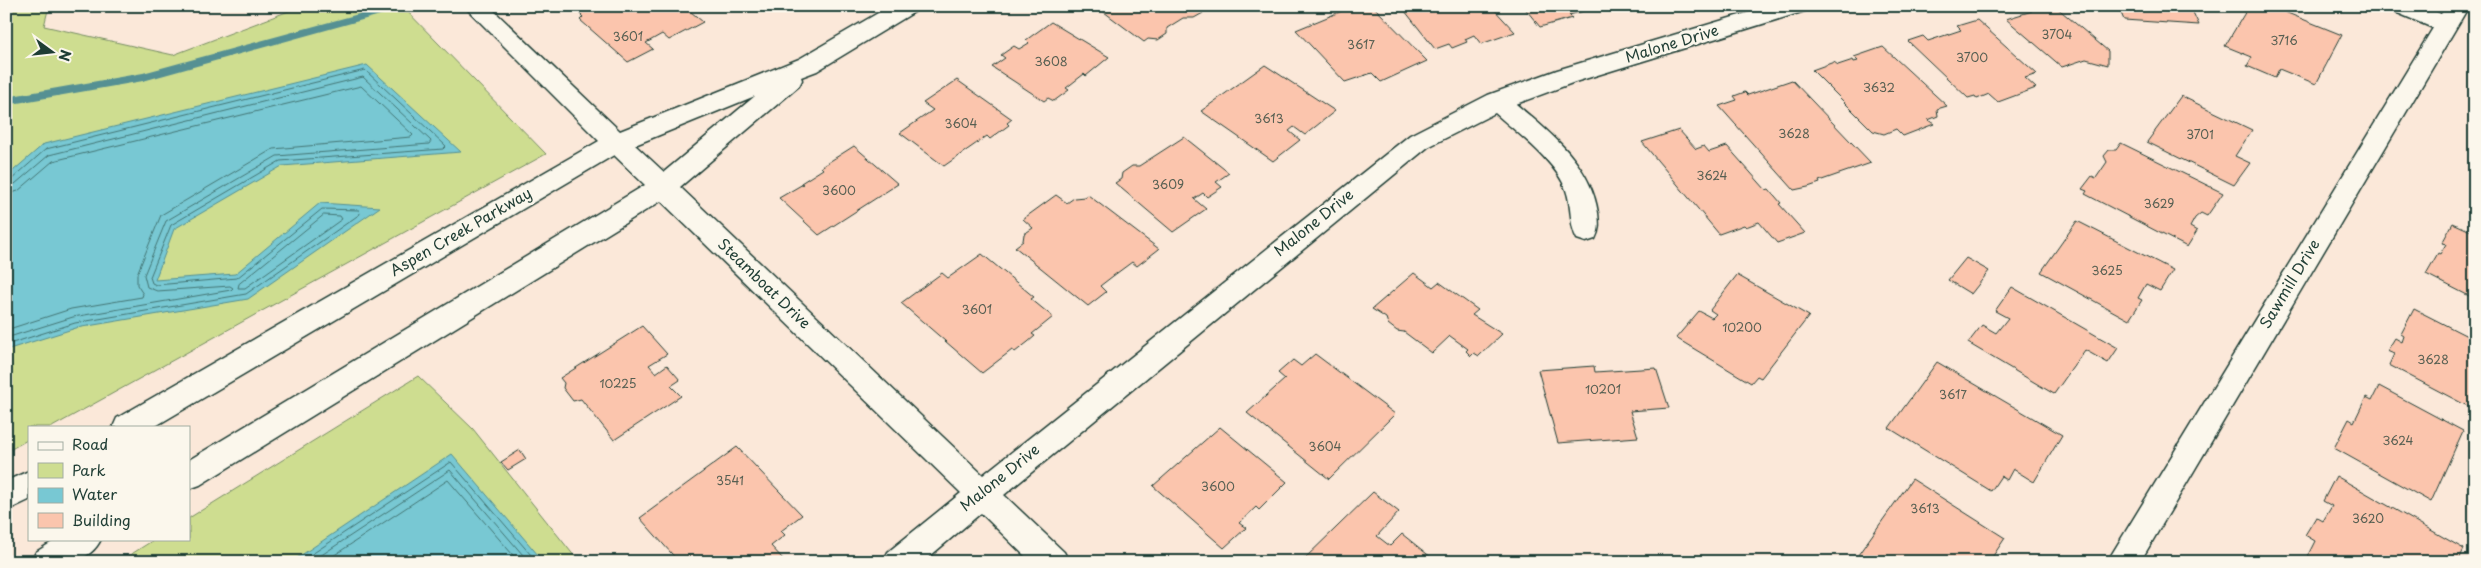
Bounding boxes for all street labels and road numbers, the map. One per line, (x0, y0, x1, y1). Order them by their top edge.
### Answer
street label: Malone Drive (1622, 17, 1721, 68)
street label: Aspen Creek Parkway (385, 181, 535, 281)
street label: Malone Drive (1268, 182, 1358, 261)
street label: Steamboat Drive (713, 232, 817, 333)
street label: Sawmill Drive (2253, 234, 2325, 332)
street label: Malone Drive (954, 437, 1044, 516)

